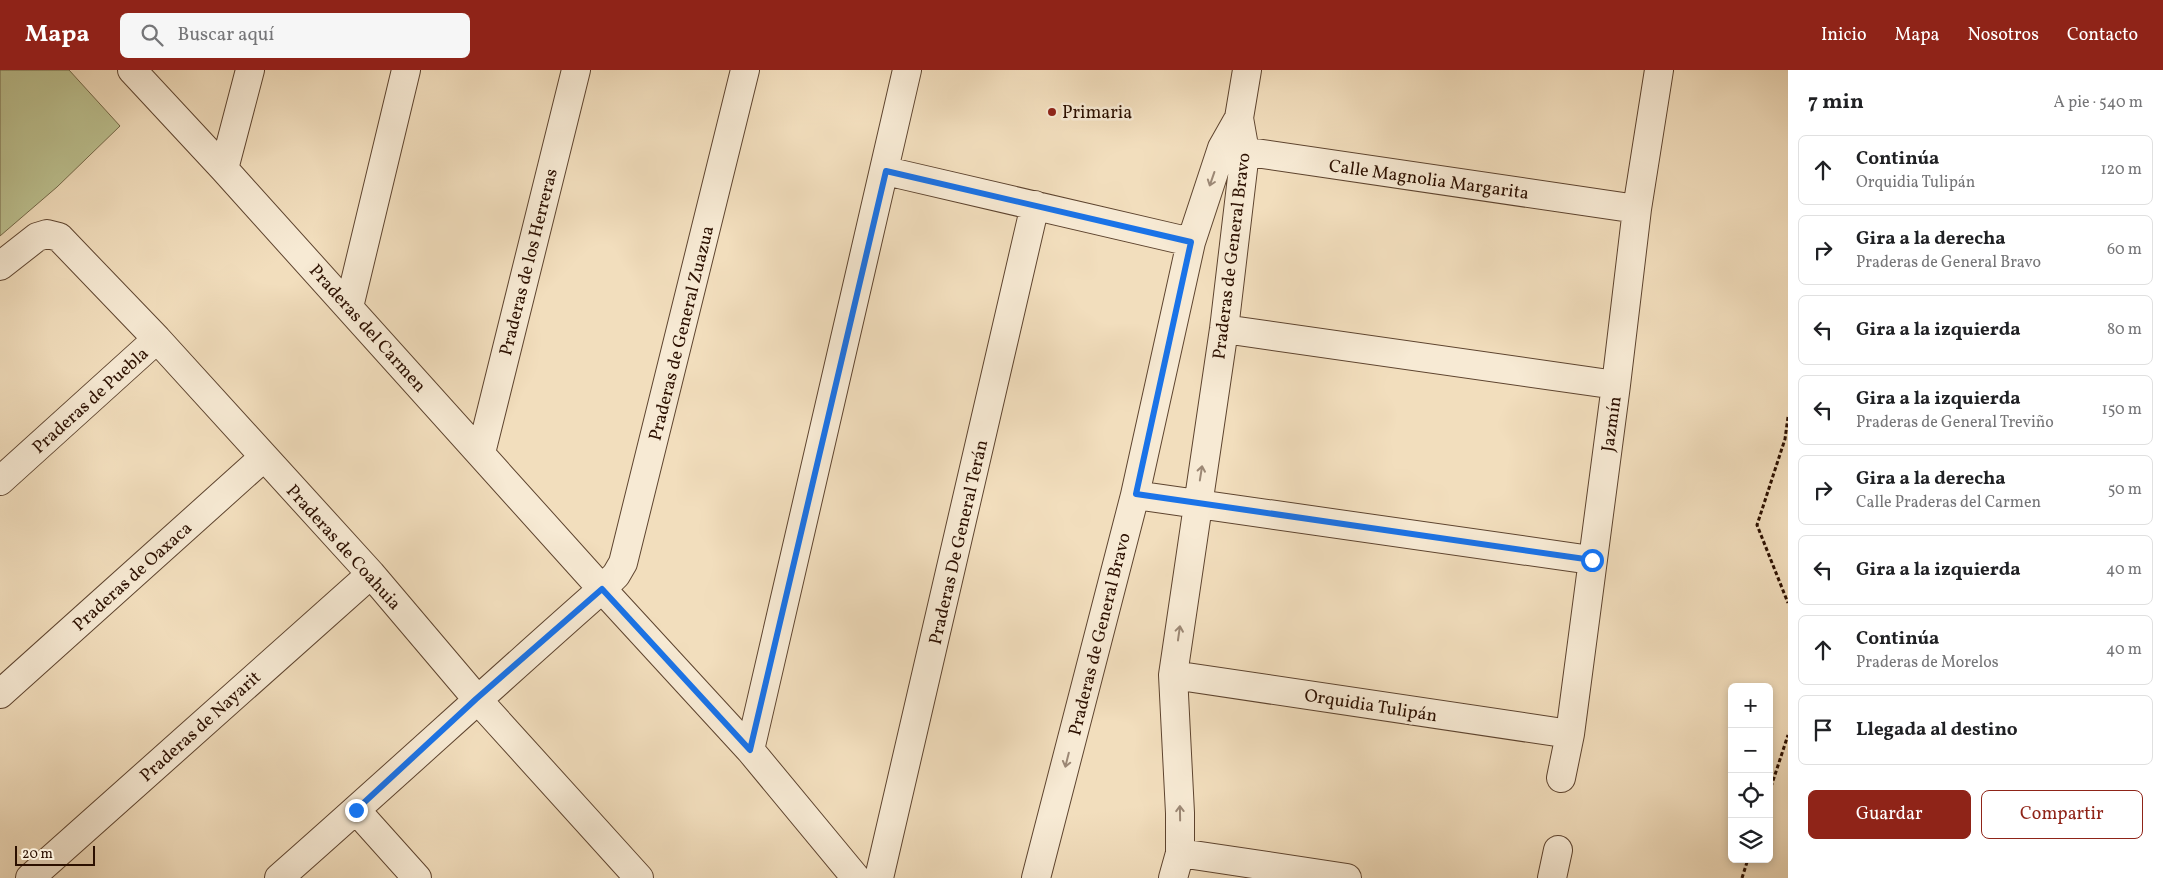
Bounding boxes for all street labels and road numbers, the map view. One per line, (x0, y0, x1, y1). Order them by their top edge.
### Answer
street label: Praderas de General Bravo (1207, 151, 1258, 361)
street label: Calle Magnolia Margarita (1327, 154, 1530, 207)
street label: Praderas de los Herreras (494, 166, 565, 358)
street label: Praderas de General Zuazua (644, 223, 721, 444)
street label: Praderas del Carmen (303, 259, 431, 399)
street label: Praderas de Puebla (27, 342, 155, 460)
street label: Jazmín (1596, 394, 1629, 454)
street label: Praderas De General Terán (924, 437, 995, 647)
street label: Praderas de Coahuia (280, 480, 406, 616)
street label: Praderas de Oaxaca (68, 517, 198, 638)
street label: Praderas de General Bravo (1063, 530, 1138, 738)
street label: Praderas de Nayarit (135, 666, 267, 788)
street label: Orquidia Tulipán (1302, 684, 1439, 729)

